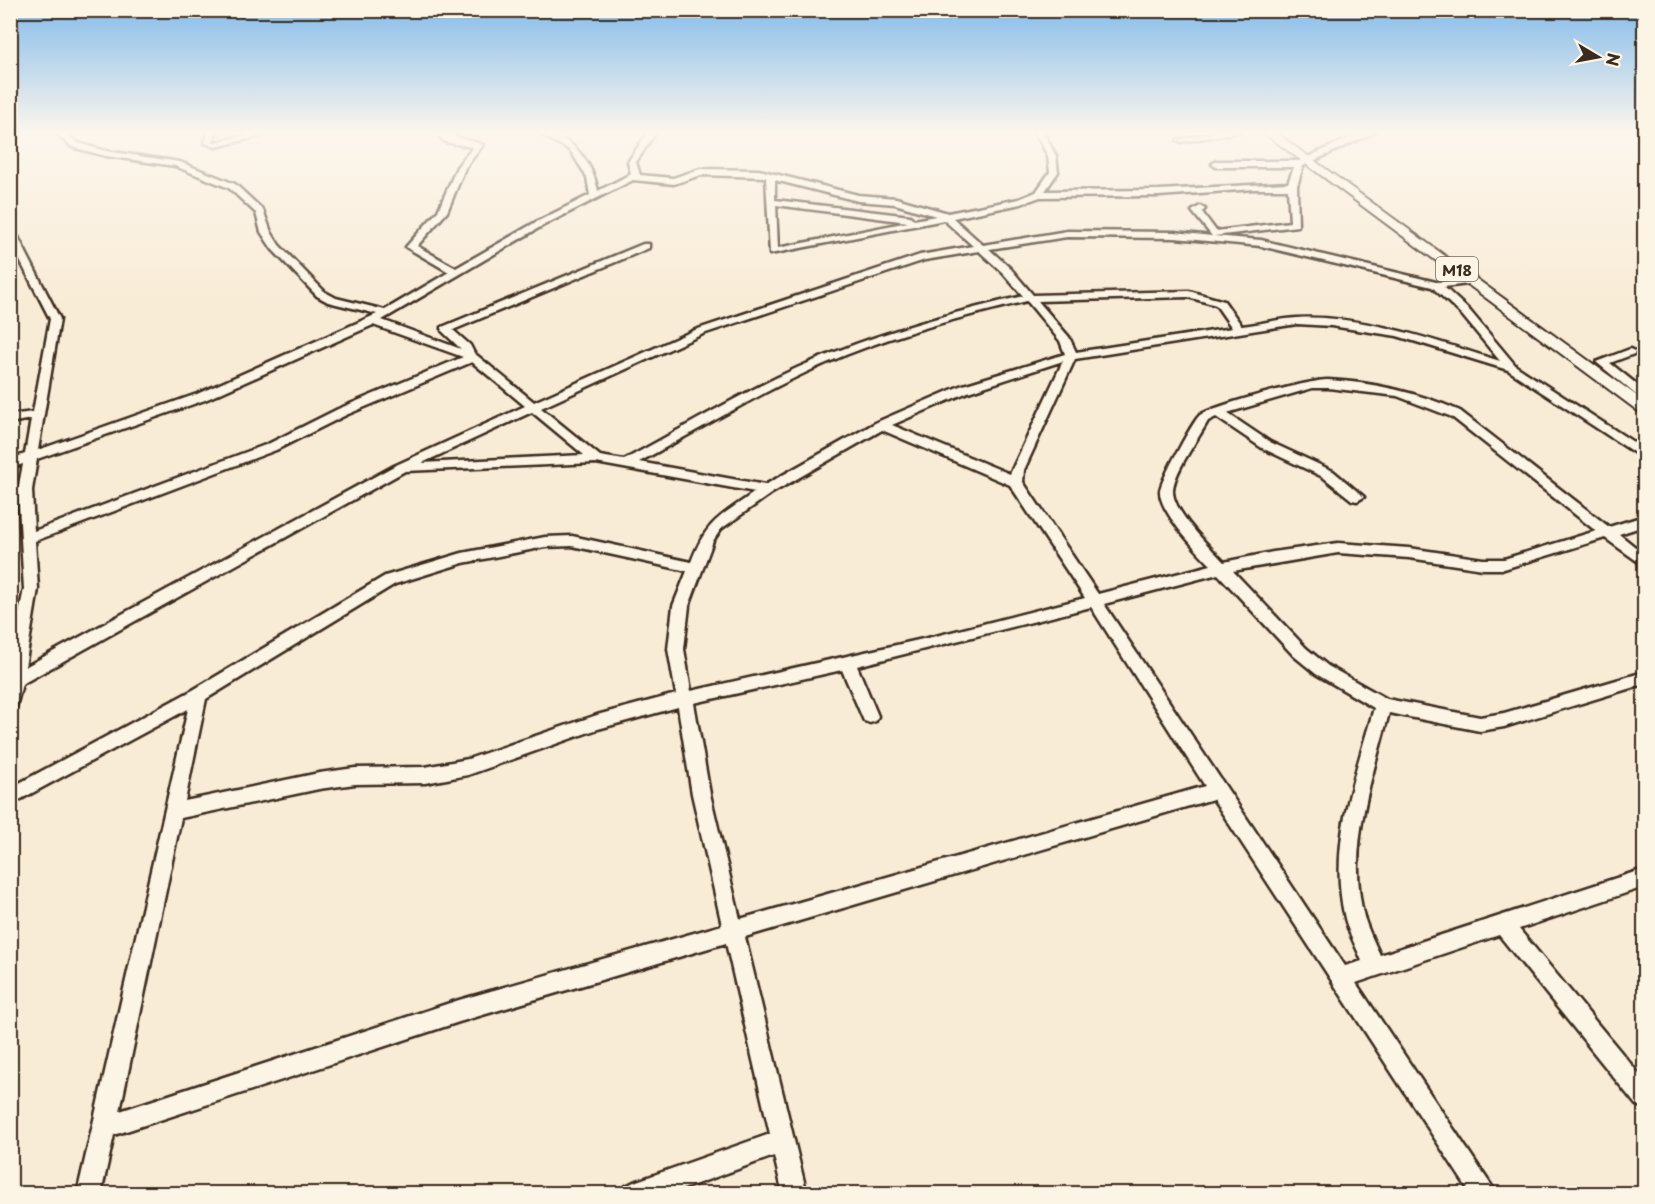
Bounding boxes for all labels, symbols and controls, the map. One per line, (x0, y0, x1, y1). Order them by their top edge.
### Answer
north arrow (1568, 27, 1628, 87)
text: N (1601, 51, 1627, 68)
road number: M18 (1436, 257, 1478, 281)

